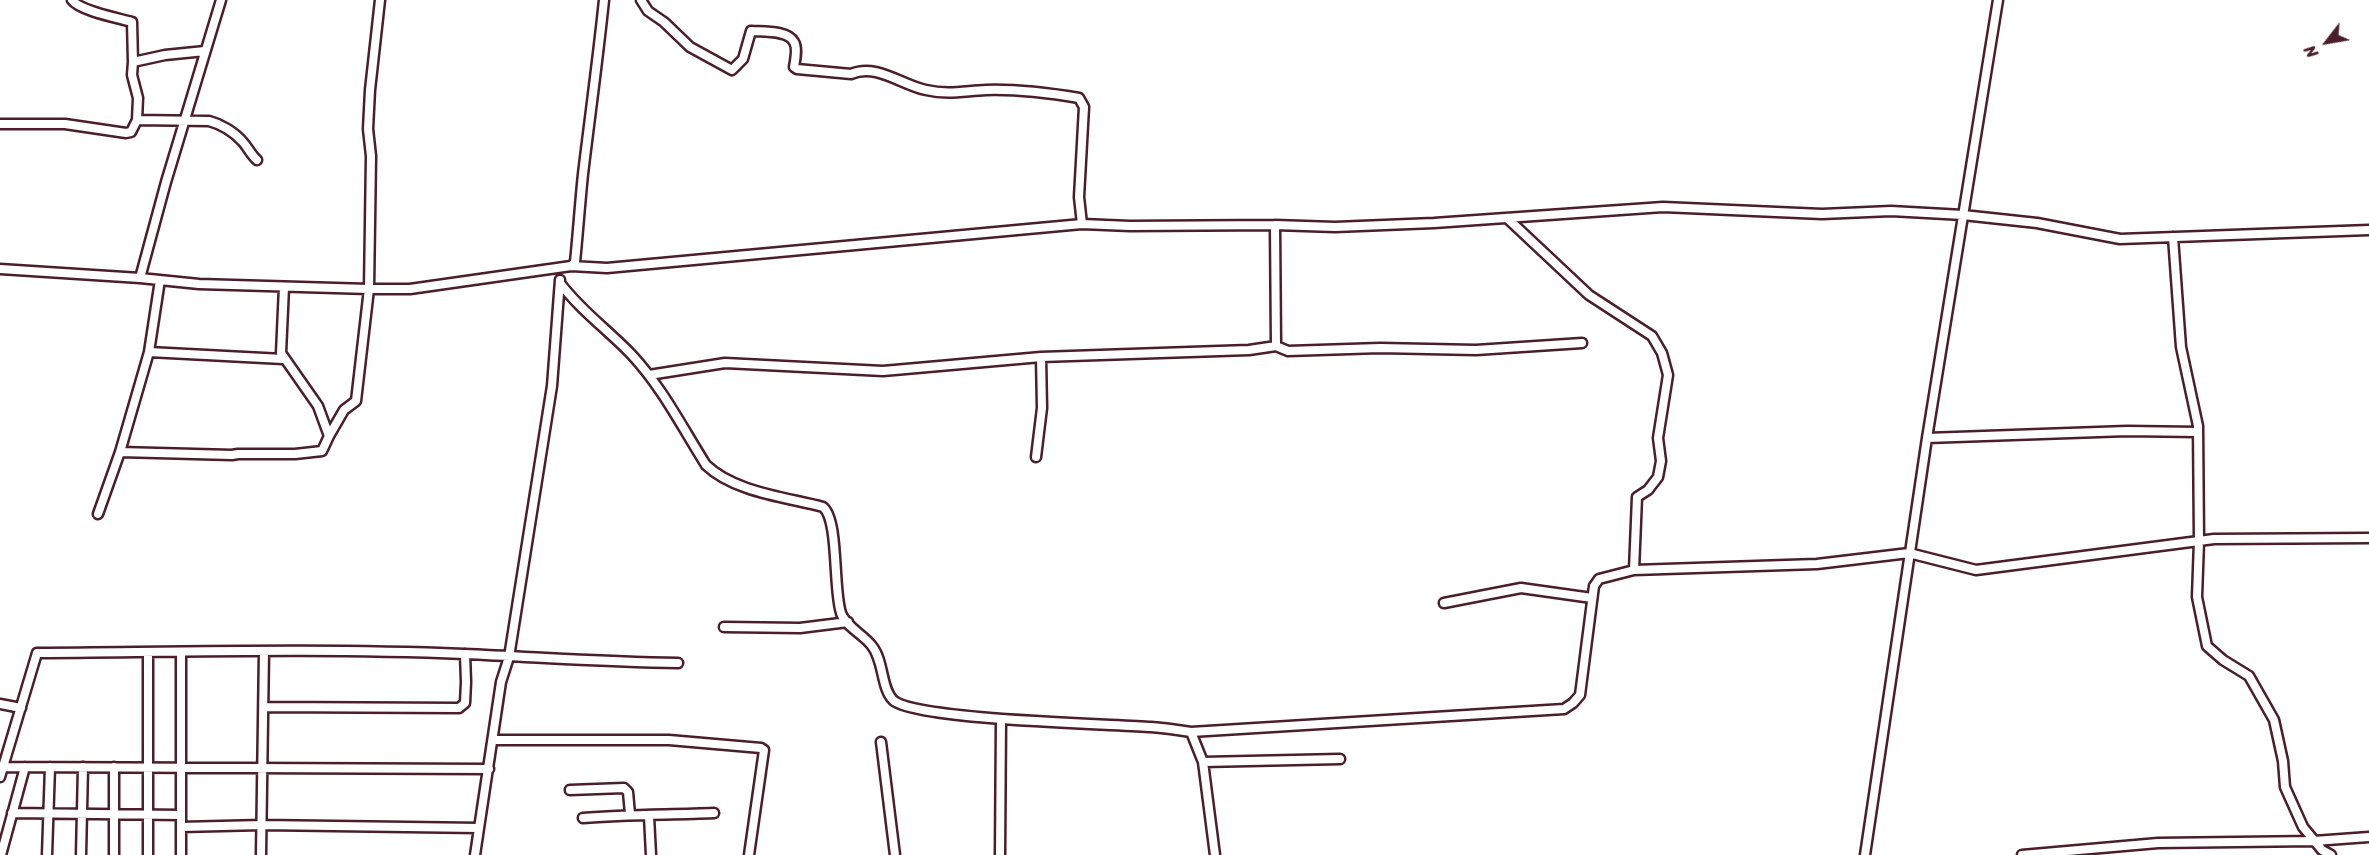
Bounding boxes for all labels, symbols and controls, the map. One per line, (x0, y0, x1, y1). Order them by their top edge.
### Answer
north arrow (2297, 12, 2357, 72)
text: N (2296, 39, 2326, 64)

